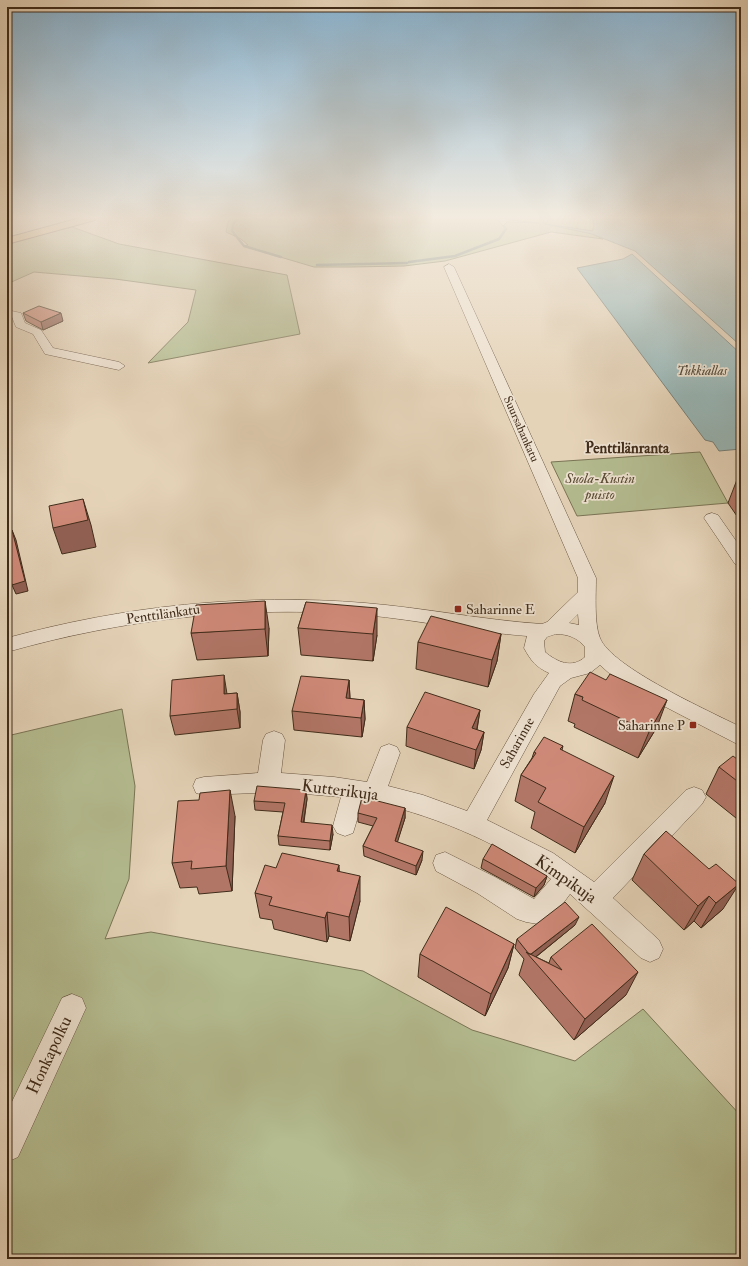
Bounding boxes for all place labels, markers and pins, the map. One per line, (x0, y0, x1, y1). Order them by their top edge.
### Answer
place label: Saharinne E (466, 601, 535, 618)
marker: Saharinne E (453, 604, 463, 614)
place label: Saharinne P (618, 717, 685, 734)
marker: Saharinne P (688, 720, 698, 730)

